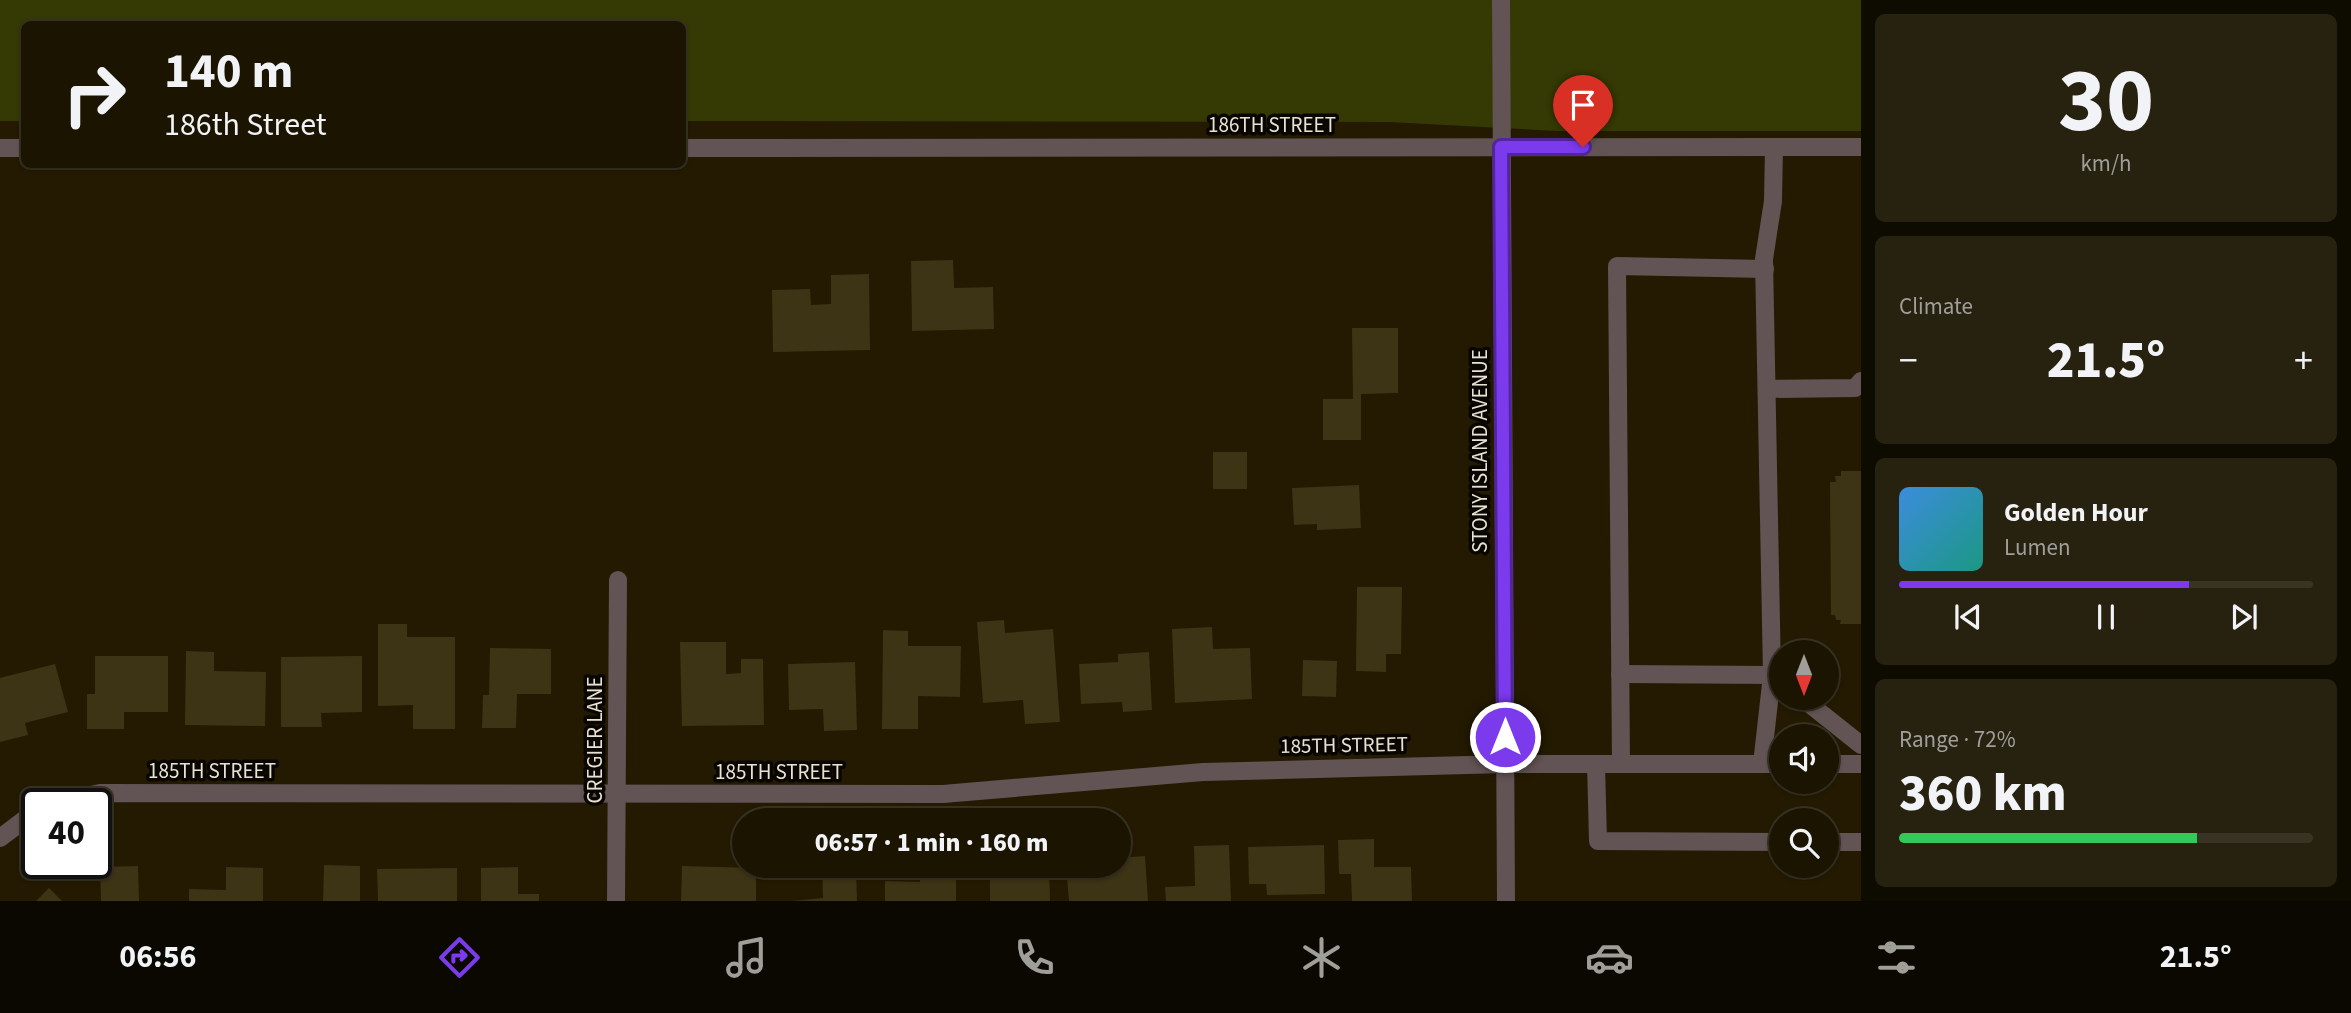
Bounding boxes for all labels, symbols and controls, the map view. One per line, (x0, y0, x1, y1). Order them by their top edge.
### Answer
text: 140 m (164, 37, 293, 107)
text: 30 (2058, 37, 2154, 166)
icon: right (49, 49, 140, 140)
pin (1553, 75, 1613, 147)
icon: arrive (1564, 86, 1602, 124)
text: 186th Street (164, 102, 327, 148)
street label: 186TH STREET (1208, 110, 1336, 140)
text: km/h (2080, 147, 2132, 180)
text: Climate (1899, 290, 1973, 323)
text: 21.5° (2047, 324, 2165, 398)
text: − (1899, 334, 1918, 388)
text: + (2294, 334, 2313, 388)
street label: STONY ISLAND AVENUE (1465, 349, 1495, 553)
text: Golden Hour (2004, 494, 2148, 531)
text: Lumen (2004, 531, 2071, 564)
icon: previous (1949, 598, 1987, 636)
icon: pause (2087, 598, 2125, 636)
icon: next (2225, 598, 2263, 636)
north arrow (1769, 640, 1839, 710)
map controls (1769, 640, 1839, 878)
street label: CREGIER LANE (580, 676, 610, 804)
position arrow (1468, 700, 1542, 774)
text: Range · 72% (1899, 723, 2016, 756)
button: sound (1769, 724, 1839, 794)
street label: 185TH STREET (1280, 729, 1408, 761)
street label: 185TH STREET (148, 756, 276, 786)
street label: 185TH STREET (715, 757, 843, 787)
text: 360 km (1899, 757, 2067, 831)
speed limit sign: 40 (21, 788, 112, 879)
button: search (1769, 808, 1839, 878)
text: 06:57 · 1 min · 160 m (815, 824, 1048, 861)
icon: directions (435, 933, 484, 982)
icon: music (722, 933, 771, 982)
icon: phone (1010, 933, 1059, 982)
icon: climate (1297, 933, 1346, 982)
icon: car (1585, 933, 1634, 982)
icon: filters (1872, 933, 1921, 982)
text: 06:56 (119, 934, 196, 980)
text: 21.5° (2160, 934, 2232, 980)

